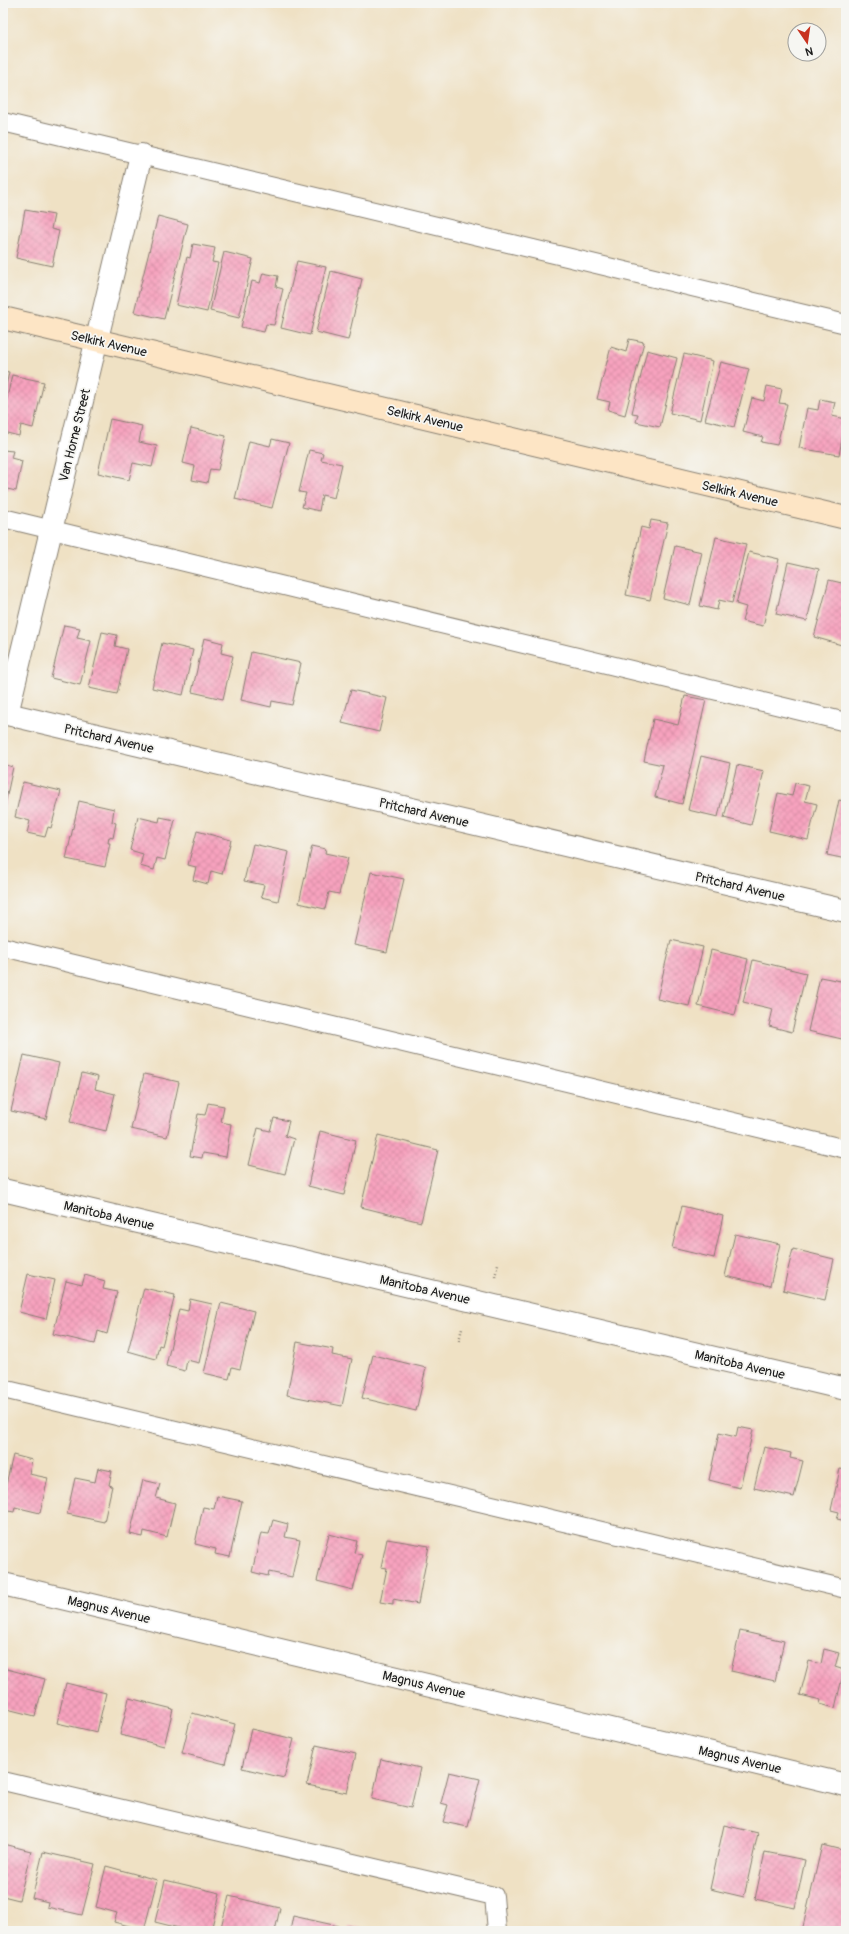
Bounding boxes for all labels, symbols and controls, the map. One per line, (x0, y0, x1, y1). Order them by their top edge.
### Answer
north arrow (787, 22, 827, 62)
text: N (804, 44, 814, 59)
street label: Selkirk Avenue (69, 327, 149, 361)
street label: Van Horne Street (56, 386, 94, 483)
street label: Selkirk Avenue (385, 402, 465, 436)
street label: Selkirk Avenue (700, 477, 780, 511)
street label: Pritchard Avenue (62, 721, 156, 757)
street label: Pritchard Avenue (377, 795, 471, 831)
street label: Pritchard Avenue (693, 869, 787, 905)
street label: Manitoba Avenue (62, 1198, 156, 1234)
street label: Manitoba Avenue (378, 1272, 472, 1308)
street label: Manitoba Avenue (693, 1347, 787, 1383)
street label: Magnus Avenue (66, 1593, 152, 1627)
street label: Magnus Avenue (381, 1668, 467, 1702)
street label: Magnus Avenue (697, 1743, 783, 1777)

